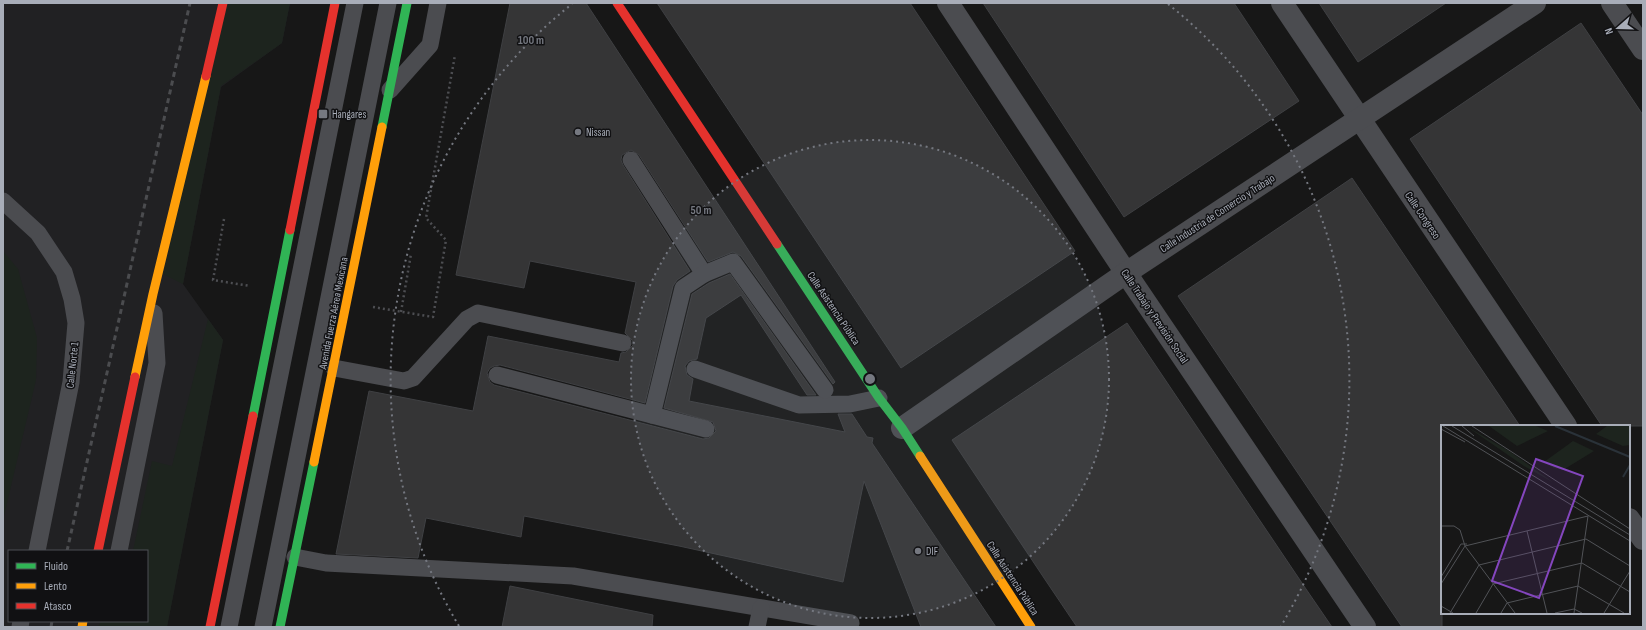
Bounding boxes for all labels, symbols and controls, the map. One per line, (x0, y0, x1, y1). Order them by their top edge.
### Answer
north arrow (1598, 8, 1638, 48)
text: N (1602, 26, 1616, 36)
text: 100 m (518, 33, 544, 48)
marker: Hangares (317, 108, 329, 120)
place label: Hangares (332, 108, 366, 121)
place label: Nissan (586, 126, 611, 139)
marker: Nissan (573, 127, 583, 137)
street label: Calle Industria de Comercio y Trabajo (1157, 171, 1277, 255)
street label: Calle Congreso (1402, 189, 1443, 242)
text: 50 m (691, 203, 711, 218)
street label: Avenida Fuerza Aérea Mexicana (316, 256, 351, 371)
street label: Calle Trabajo y Previsión Social (1118, 267, 1191, 366)
street label: Calle Asistencia Pública (804, 269, 863, 347)
street label: Calle Norte 1 (64, 341, 81, 389)
centre of rings (863, 372, 877, 386)
inset map (1441, 425, 1630, 614)
street label: Calle Asistencia Pública (984, 539, 1041, 618)
place label: DIF (926, 545, 938, 558)
marker: DIF (913, 546, 923, 556)
legend (8, 550, 148, 622)
text: Fluido (44, 559, 68, 574)
text: Lento (44, 579, 67, 594)
text: Atasco (43, 599, 71, 614)

